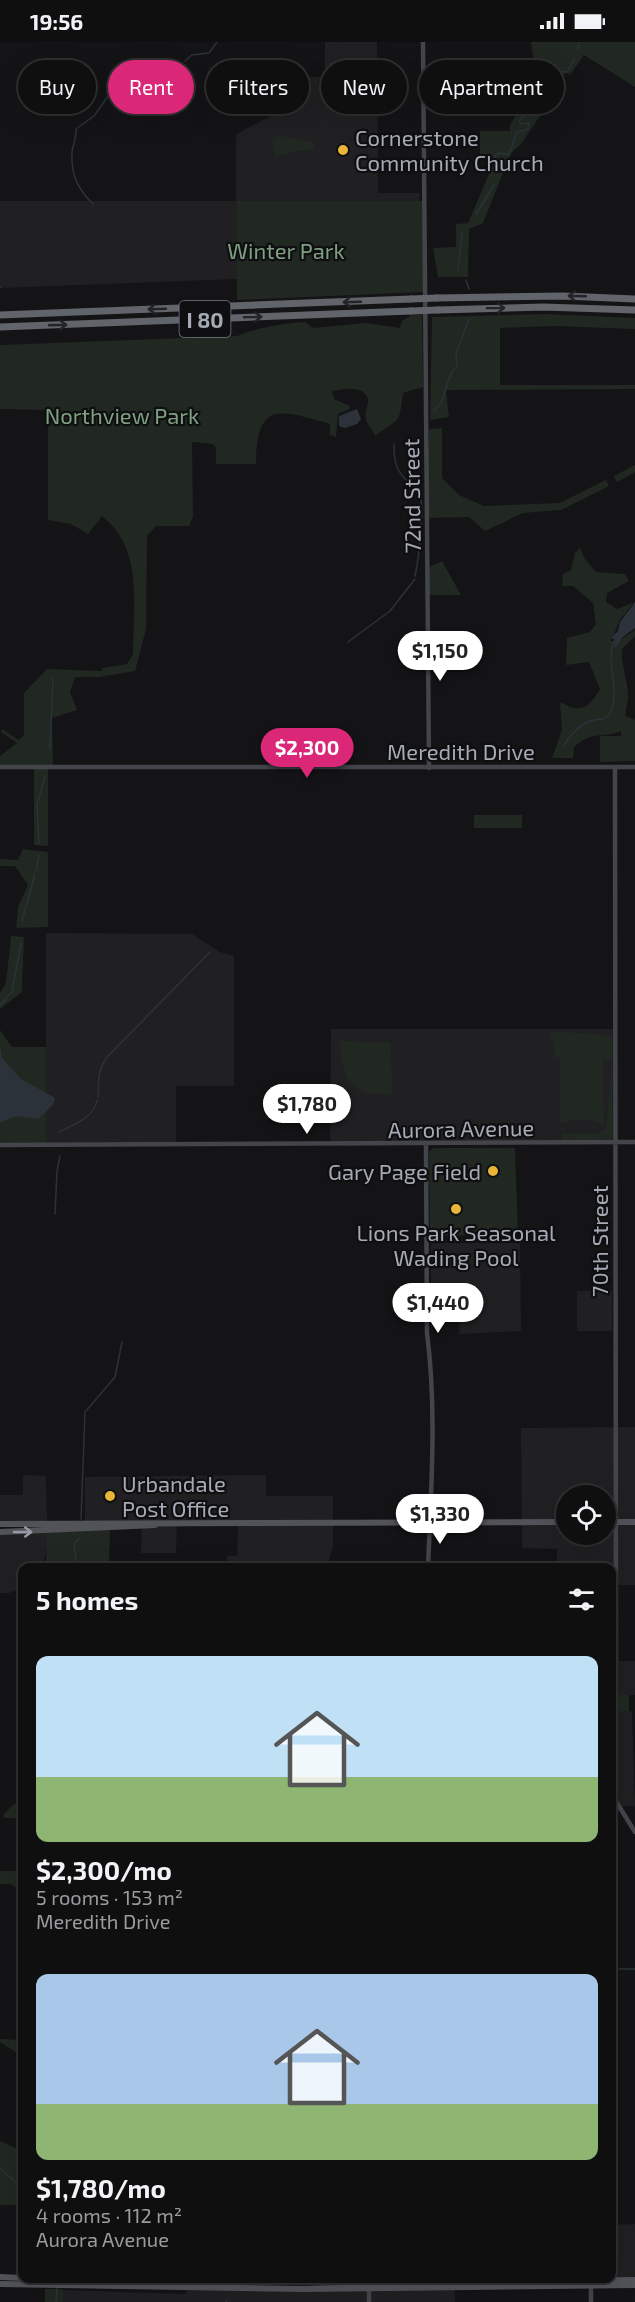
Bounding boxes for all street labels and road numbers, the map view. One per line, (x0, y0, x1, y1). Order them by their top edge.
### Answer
road number: I 80 (180, 301, 230, 337)
street label: 72nd Street (397, 438, 425, 554)
street label: Meredith Drive (387, 738, 535, 764)
street label: Aurora Avenue (388, 1114, 534, 1142)
street label: 70th Street (586, 1185, 612, 1297)

